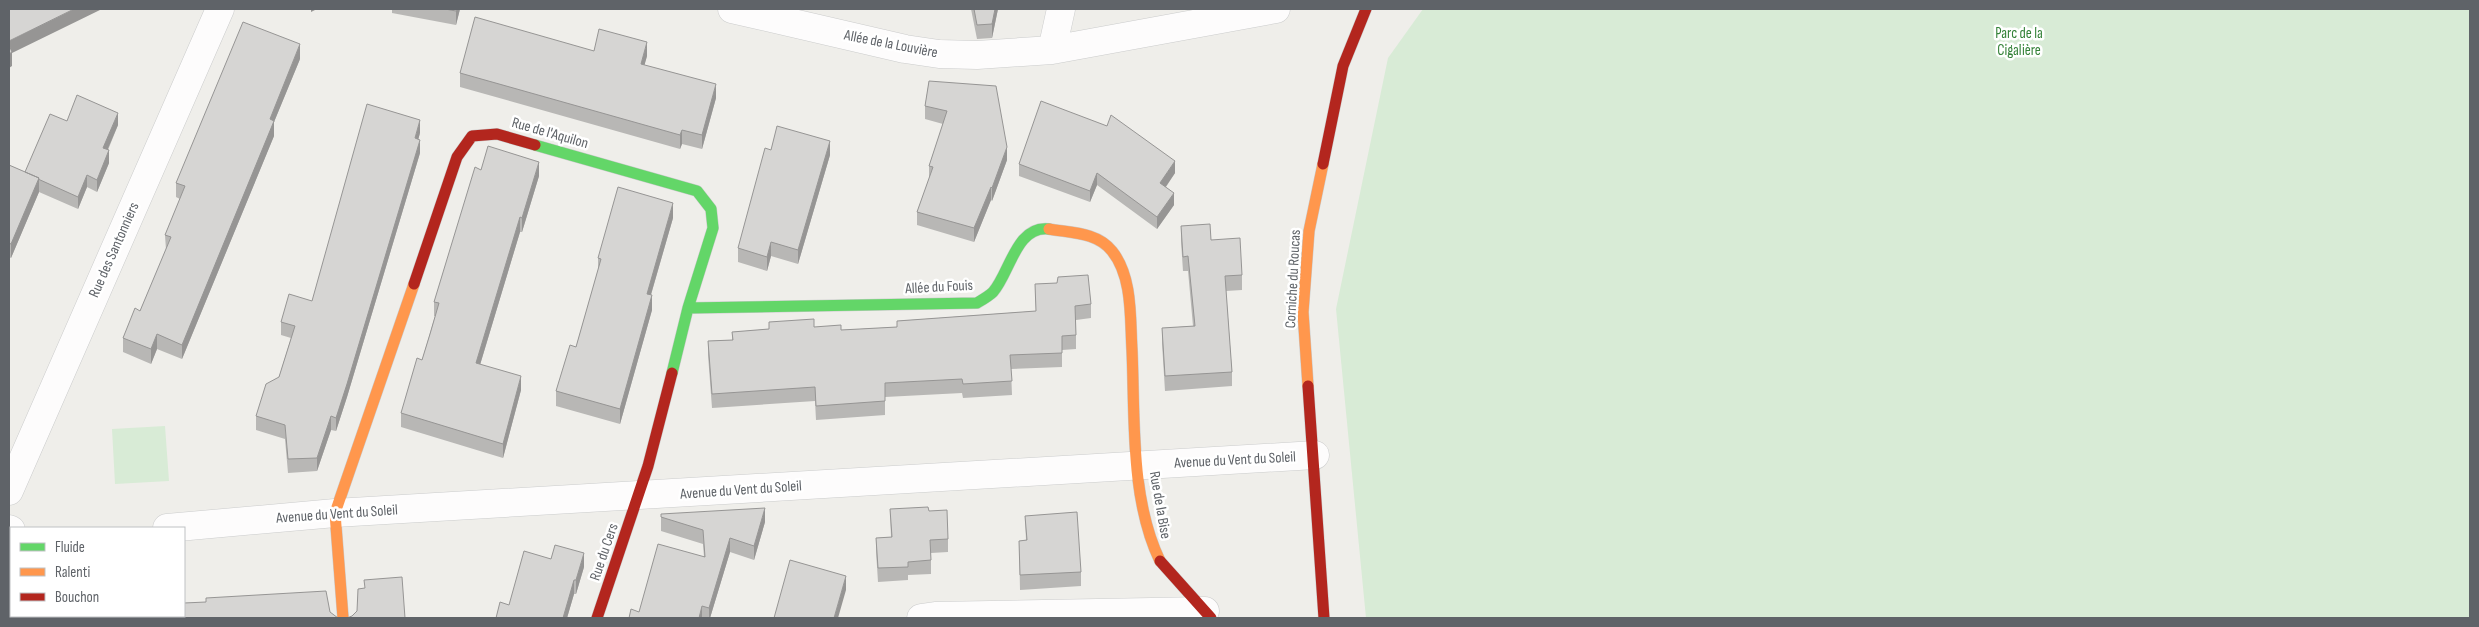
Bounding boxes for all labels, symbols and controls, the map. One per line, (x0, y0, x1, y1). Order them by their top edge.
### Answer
park label: Parc de la Cigalière (1995, 24, 2043, 60)
street label: Allée de la Louvière (842, 25, 939, 62)
street label: Rue de l'Aquilon (510, 113, 590, 153)
street label: Rue des Santonniers (85, 199, 143, 301)
street label: Corniche du Roucas (1281, 229, 1305, 329)
street label: Allée du Fouis (904, 276, 973, 298)
street label: Avenue du Vent du Soleil (1173, 447, 1296, 473)
street label: Rue de la Bise (1145, 470, 1175, 540)
street label: Avenue du Vent du Soleil (679, 476, 802, 504)
street label: Avenue du Vent du Soleil (275, 500, 398, 528)
street label: Rue du Cers (585, 521, 623, 583)
legend (10, 527, 185, 617)
text: Fluide (55, 538, 85, 557)
text: Ralenti (55, 563, 90, 582)
text: Bouchon (55, 588, 99, 607)

